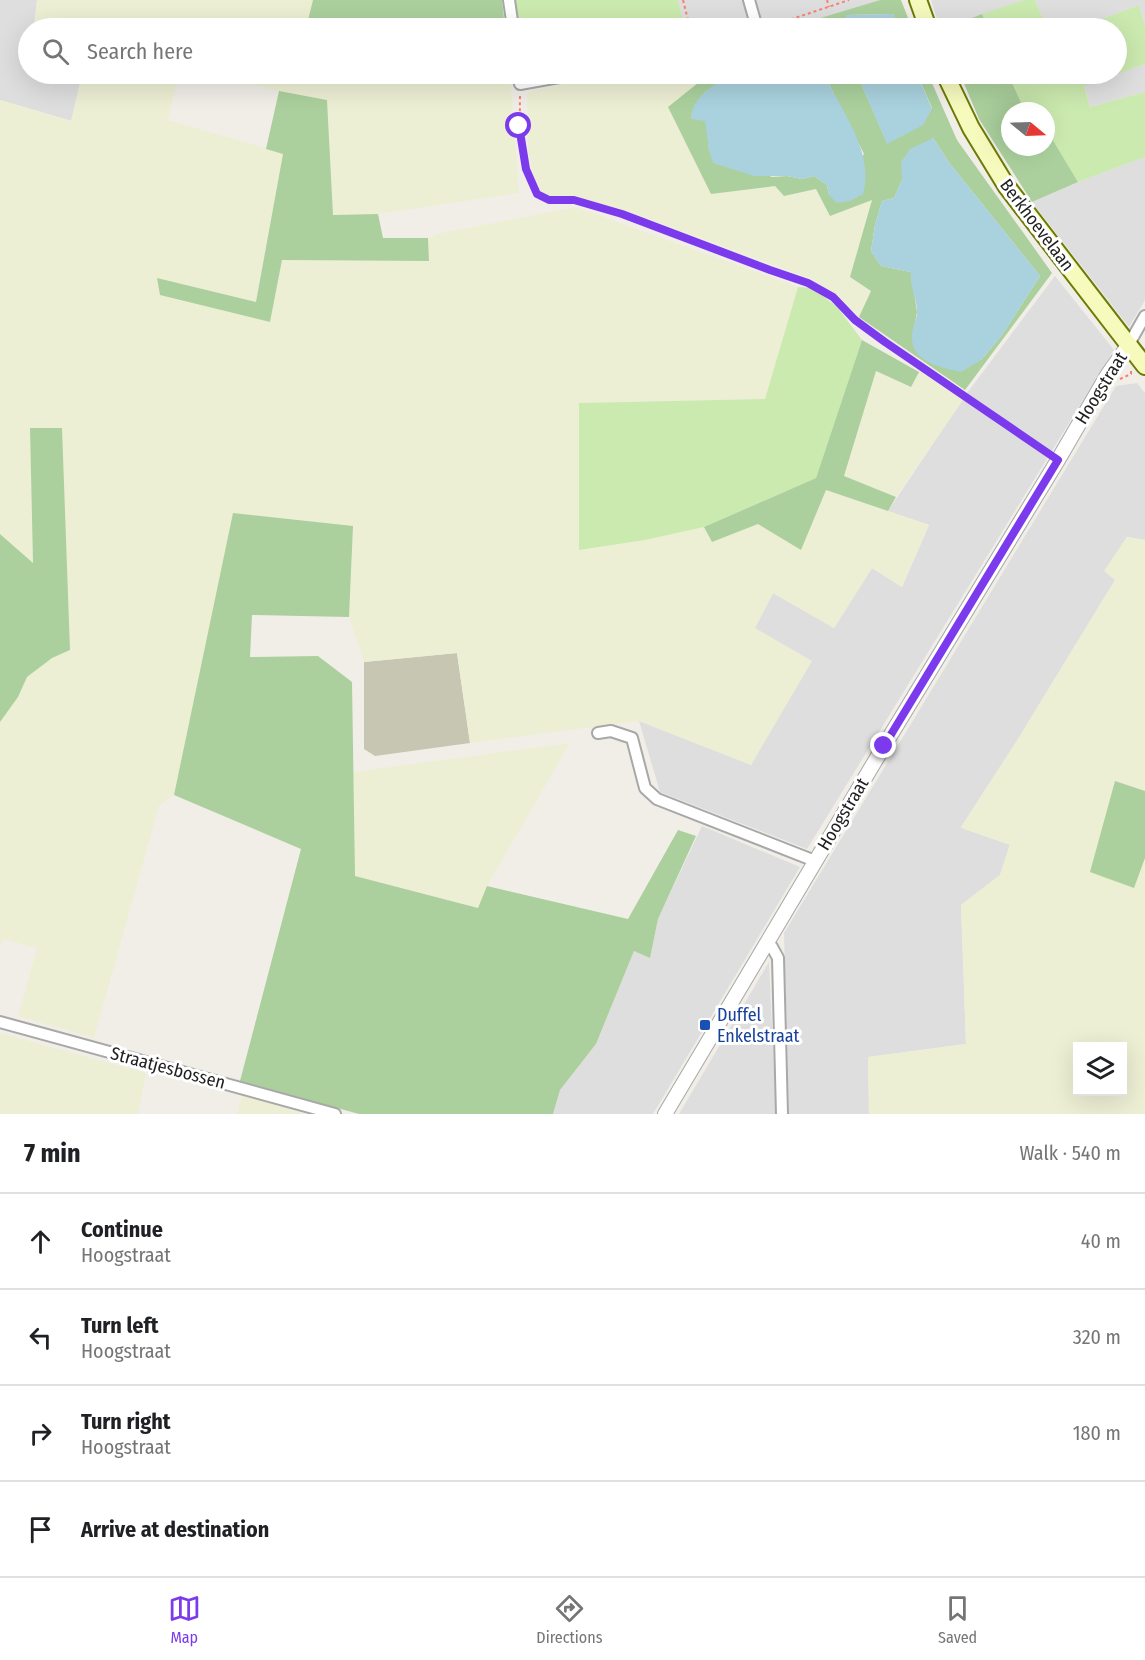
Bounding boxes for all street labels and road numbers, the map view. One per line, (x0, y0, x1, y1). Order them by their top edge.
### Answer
street label: Berkhoevelaan (995, 175, 1079, 275)
street label: Hoogstraat (1070, 348, 1132, 428)
street label: Hoogstraat (813, 774, 873, 854)
street label: Straatjesbossen (108, 1042, 228, 1094)

